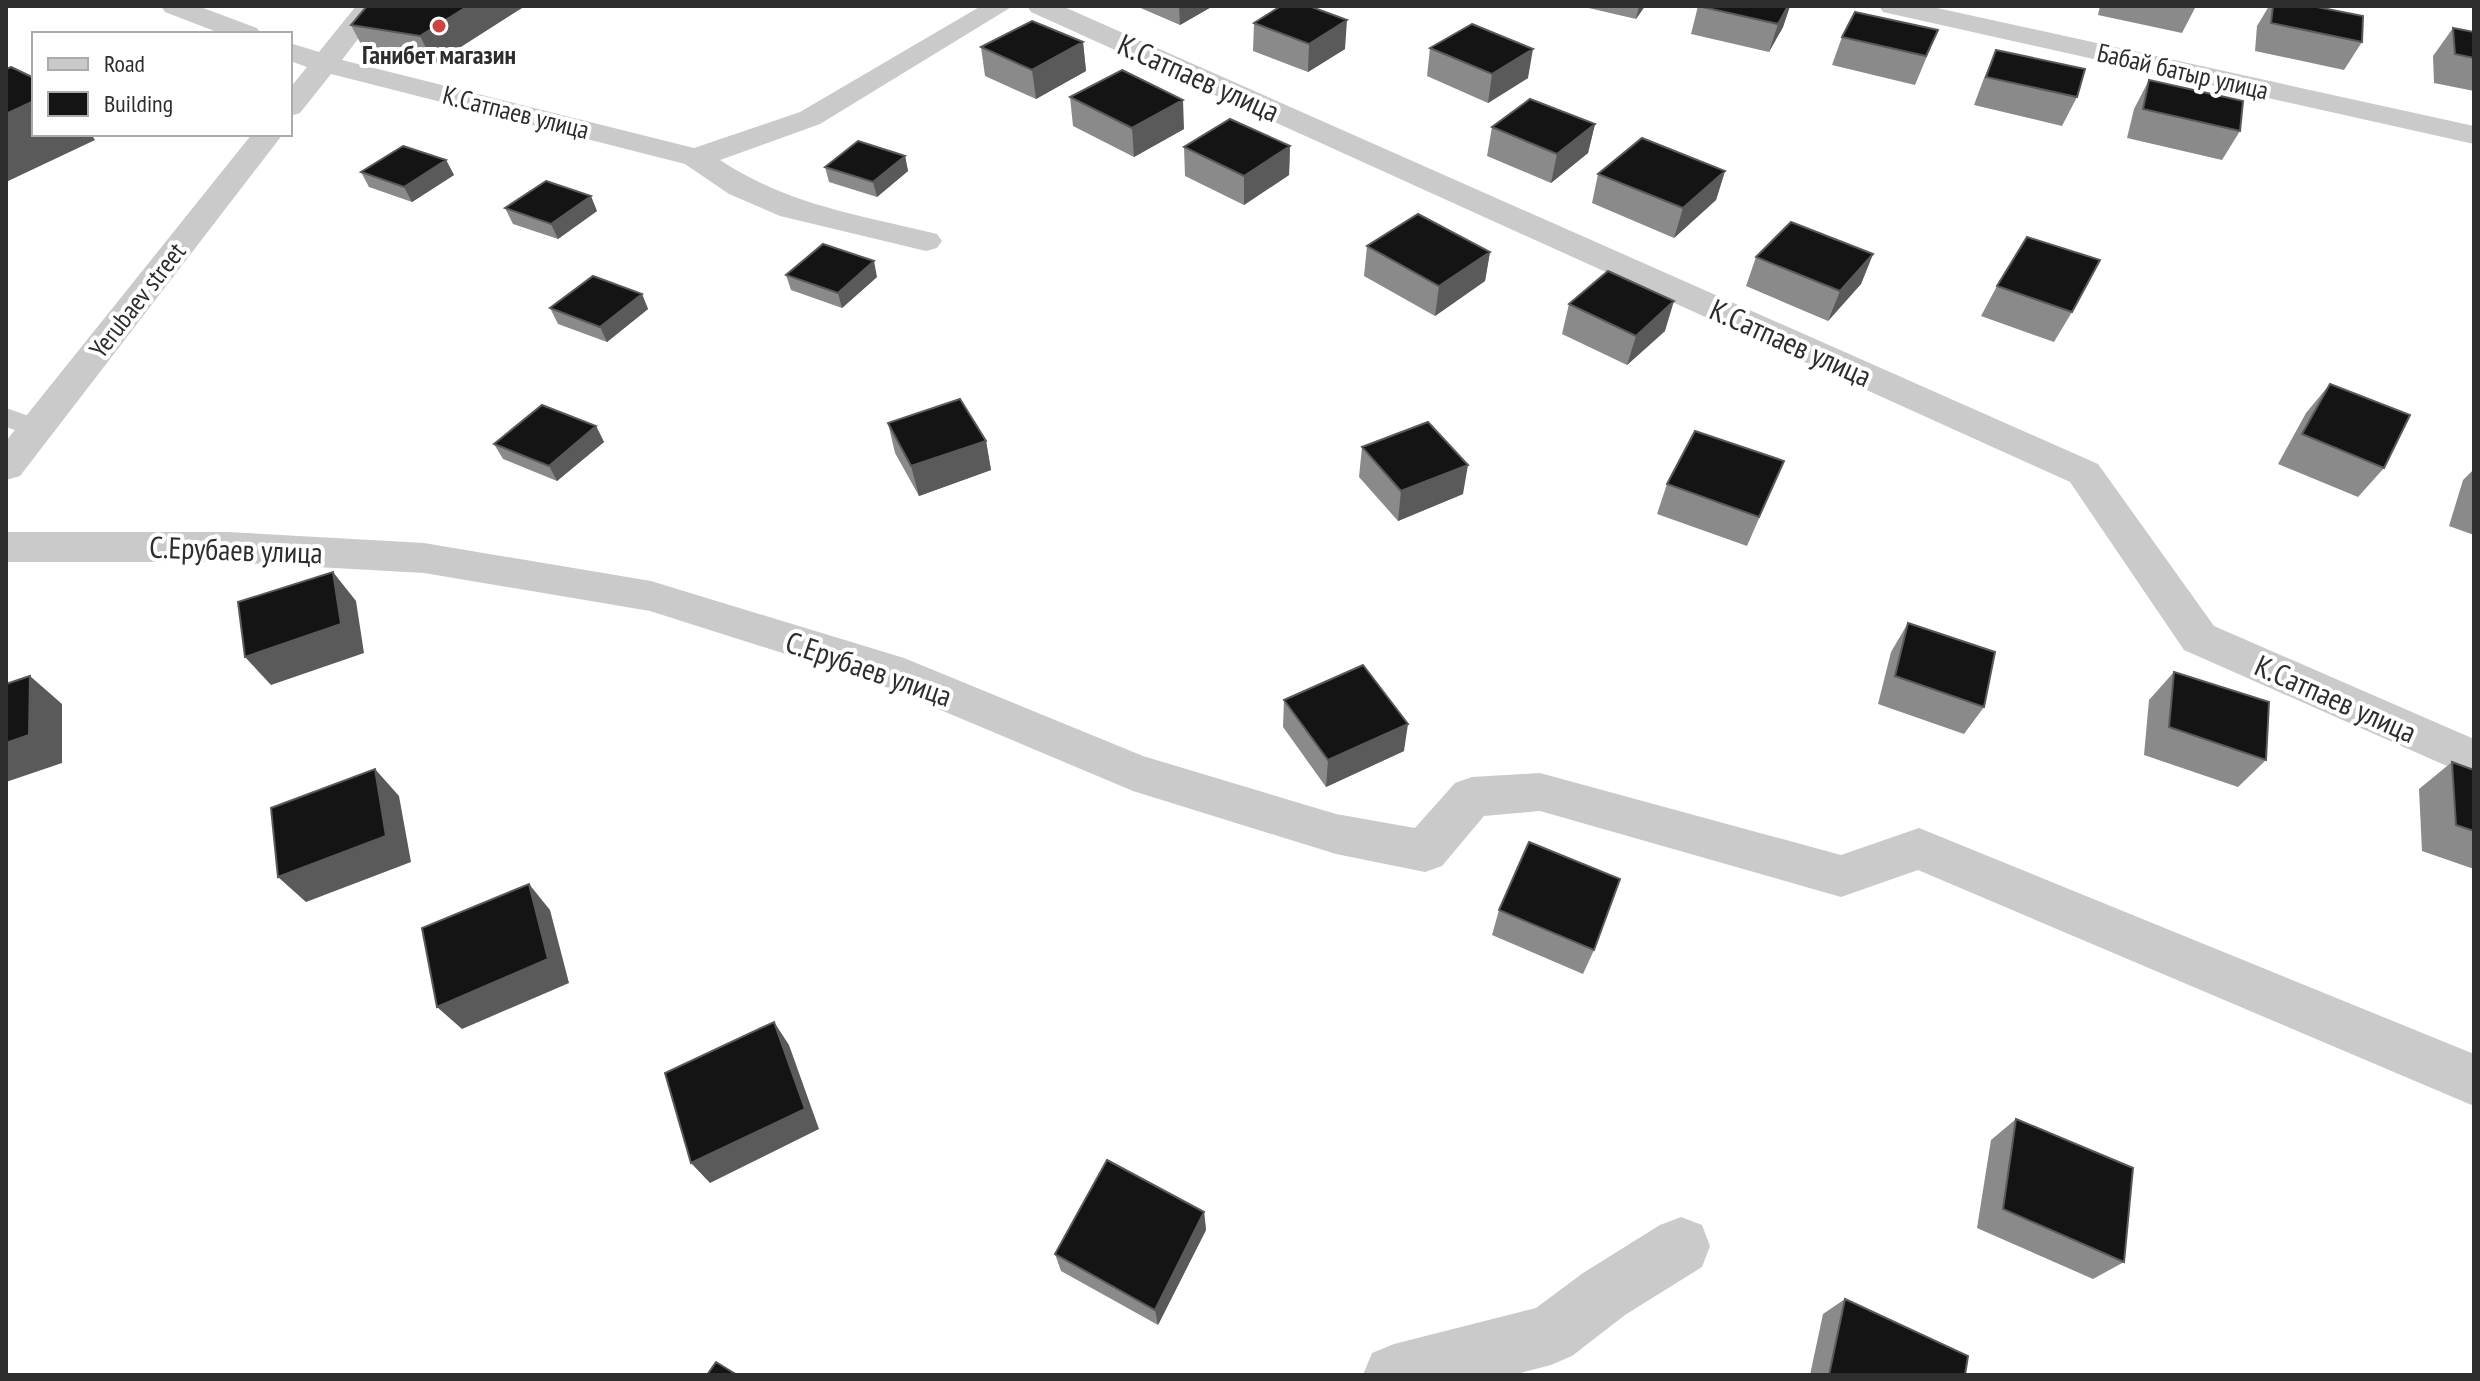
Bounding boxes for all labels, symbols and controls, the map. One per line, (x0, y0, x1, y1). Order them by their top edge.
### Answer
marker: Ганибет магазин (430, 17, 448, 35)
street label: К.Сатпаев улица (1112, 24, 1286, 130)
legend (32, 32, 292, 136)
street label: Бабай батыр улица (2094, 35, 2272, 107)
place label: Ганибет магазин (362, 38, 516, 71)
text: Road (104, 48, 145, 79)
street label: К.Сатпаев улица (439, 78, 593, 146)
text: Building (104, 88, 173, 119)
street label: Yerubaev street (82, 236, 192, 364)
street label: К.Сатпаев улица (1704, 289, 1878, 395)
street label: С.Ерубаев улица (149, 526, 323, 572)
street label: С.Ерубаев улица (781, 621, 957, 715)
street label: К.Сатпаев улица (2249, 645, 2423, 751)

